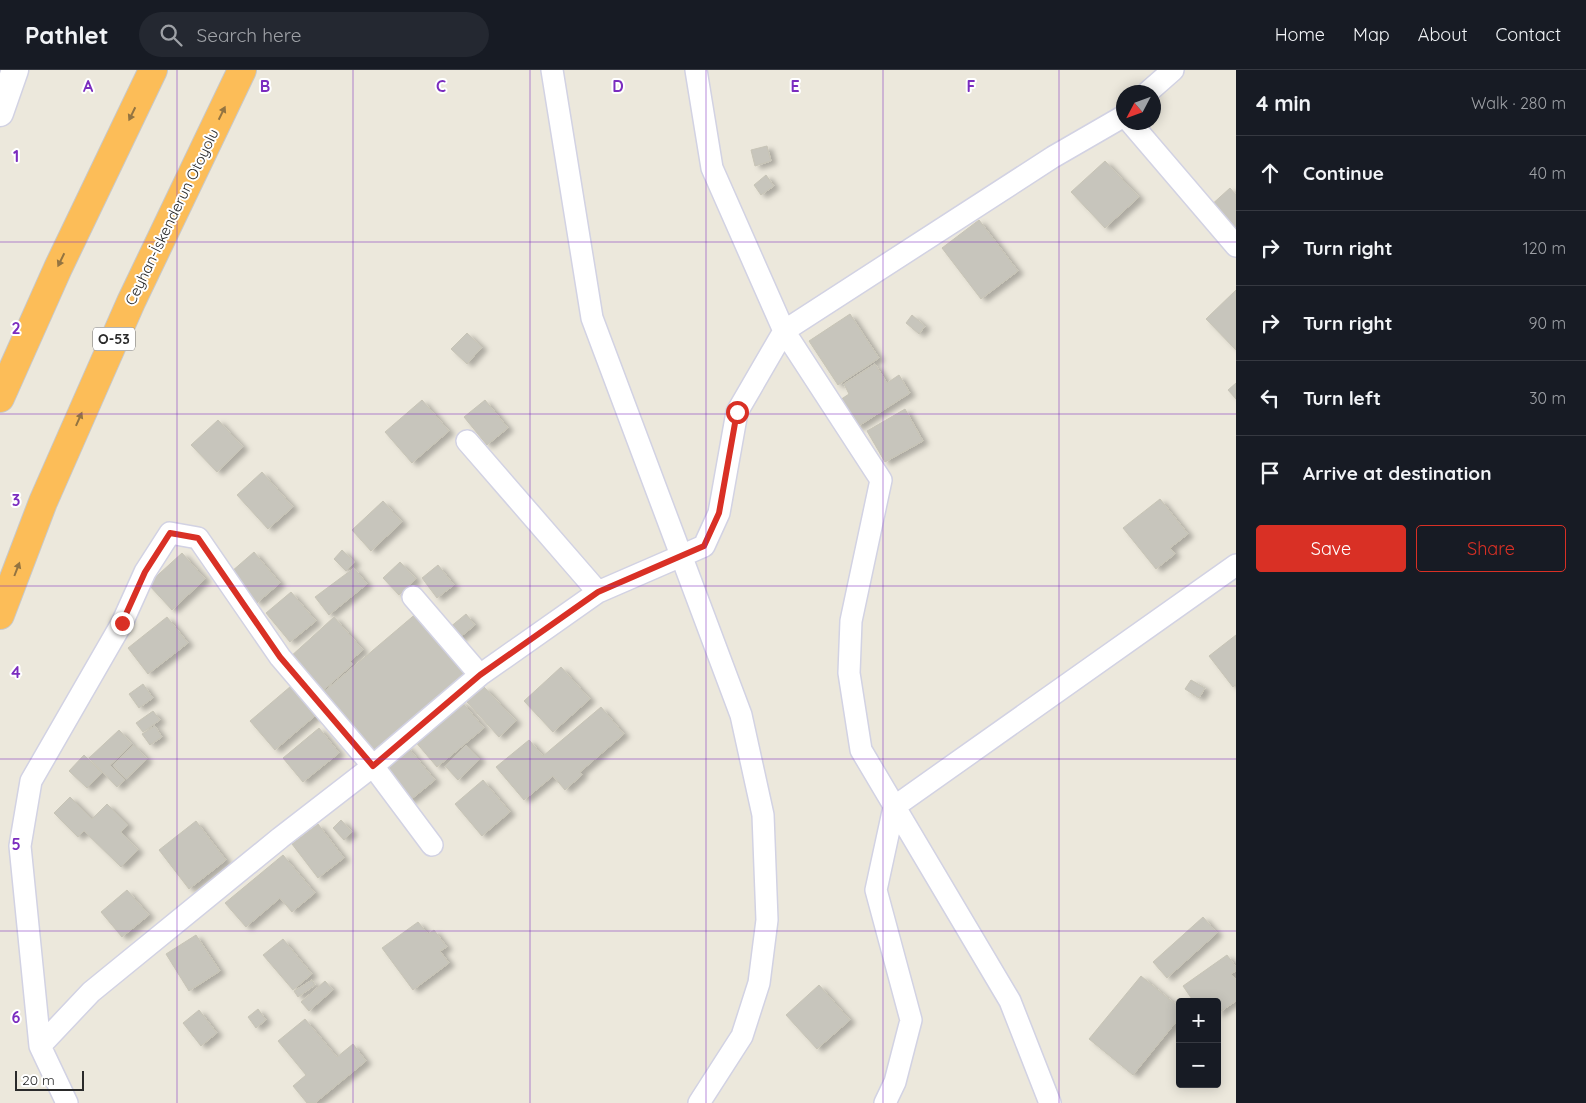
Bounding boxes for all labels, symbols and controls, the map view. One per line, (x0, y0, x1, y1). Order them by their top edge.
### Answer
search box (139, 12, 489, 57)
text: Pathlet (25, 20, 109, 50)
icon: search (157, 21, 185, 49)
text: Search here (197, 23, 301, 47)
text: Home (1275, 23, 1325, 46)
text: Map (1353, 23, 1390, 46)
text: About (1418, 23, 1468, 46)
text: Contact (1496, 23, 1561, 46)
text: A (83, 76, 94, 96)
text: B (260, 76, 270, 96)
text: C (436, 76, 446, 96)
text: D (612, 76, 624, 96)
text: E (790, 76, 800, 96)
text: F (967, 76, 976, 96)
north arrow (1116, 85, 1161, 130)
text: 4 min (1256, 90, 1311, 116)
text: Walk · 280 m (1471, 93, 1566, 113)
one-way arrow (218, 106, 226, 120)
one-way arrow (127, 107, 135, 121)
street label: Ceyhan-İskenderun Otoyolu (120, 125, 223, 308)
text: 1 (13, 146, 19, 166)
icon: ahead (1256, 159, 1284, 187)
text: Continue (1303, 161, 1384, 185)
text: 40 m (1529, 163, 1566, 183)
icon: right (1256, 234, 1284, 262)
text: Turn right (1303, 236, 1392, 260)
text: 120 m (1523, 238, 1566, 258)
one-way arrow (57, 253, 65, 267)
icon: right (1256, 309, 1284, 337)
text: Turn right (1303, 311, 1392, 335)
text: 90 m (1529, 313, 1566, 333)
text: 2 (11, 318, 21, 338)
road number: O-53 (93, 328, 135, 350)
icon: left (1256, 384, 1284, 412)
text: Turn left (1303, 386, 1381, 410)
text: 30 m (1529, 388, 1566, 408)
route start (726, 401, 749, 424)
one-way arrow (76, 412, 84, 426)
icon: arrive (1256, 459, 1284, 487)
text: Arrive at destination (1303, 461, 1492, 485)
text: 3 (12, 490, 20, 510)
button: Save (1256, 525, 1406, 572)
button: Share (1416, 525, 1566, 572)
one-way arrow (13, 561, 21, 576)
route end (111, 612, 134, 635)
text: 4 (11, 662, 21, 682)
text: 5 (11, 834, 21, 854)
map controls (1176, 998, 1221, 1088)
button: + (1176, 998, 1221, 1043)
text: 6 (12, 1007, 21, 1027)
button: − (1176, 1043, 1221, 1088)
scale bar (15, 1068, 84, 1091)
text: 20 m (22, 1071, 55, 1089)

